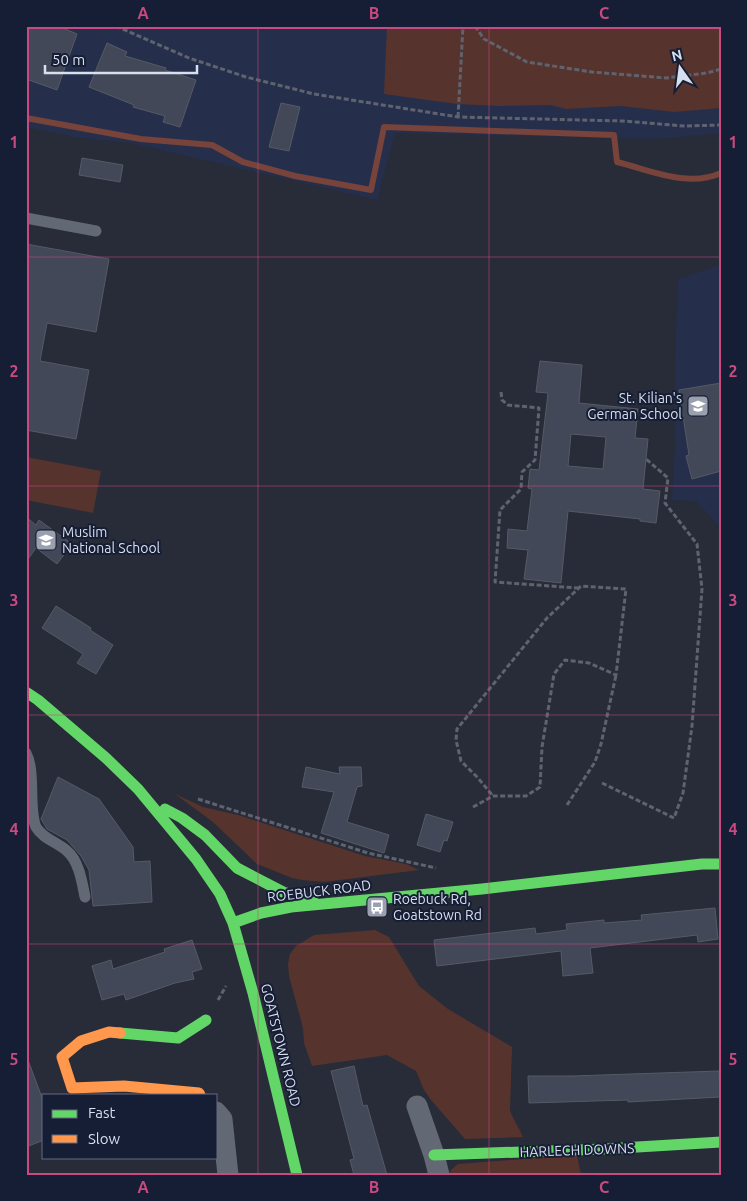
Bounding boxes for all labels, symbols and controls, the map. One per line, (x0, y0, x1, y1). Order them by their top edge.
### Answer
text: A (137, 4, 149, 22)
text: B (369, 4, 379, 22)
text: C (599, 4, 609, 22)
scale bar (45, 42, 198, 74)
north arrow (654, 42, 704, 92)
text: N (670, 46, 684, 64)
text: 50 m (52, 51, 85, 68)
text: 1 (9, 133, 19, 151)
text: 1 (728, 133, 738, 151)
text: 2 (9, 362, 19, 380)
text: 2 (728, 362, 738, 380)
place label: St. Kilian's German School (587, 390, 682, 422)
school or university icon: St. Kilian's German School (686, 394, 710, 418)
place label: Muslim National School (62, 524, 161, 556)
school or university icon: Muslim National School (34, 528, 58, 552)
text: 3 (9, 591, 19, 609)
text: 3 (728, 591, 738, 609)
text: 4 (9, 820, 19, 838)
text: 4 (728, 820, 738, 838)
street label: ROEBUCK ROAD (266, 877, 372, 905)
place label: Roebuck Rd, Goatstown Rd (393, 891, 482, 923)
bus stop icon: Roebuck Rd, Goatstown Rd (365, 895, 389, 919)
street label: GOATSTOWN ROAD (258, 982, 304, 1108)
text: 5 (9, 1050, 19, 1068)
text: 5 (728, 1050, 738, 1068)
legend (42, 1094, 218, 1158)
text: Fast (88, 1104, 116, 1121)
text: Slow (88, 1130, 121, 1147)
street label: HARLECH DOWNS (519, 1140, 635, 1160)
text: A (137, 1178, 149, 1196)
text: B (369, 1178, 379, 1196)
text: C (599, 1178, 609, 1196)

